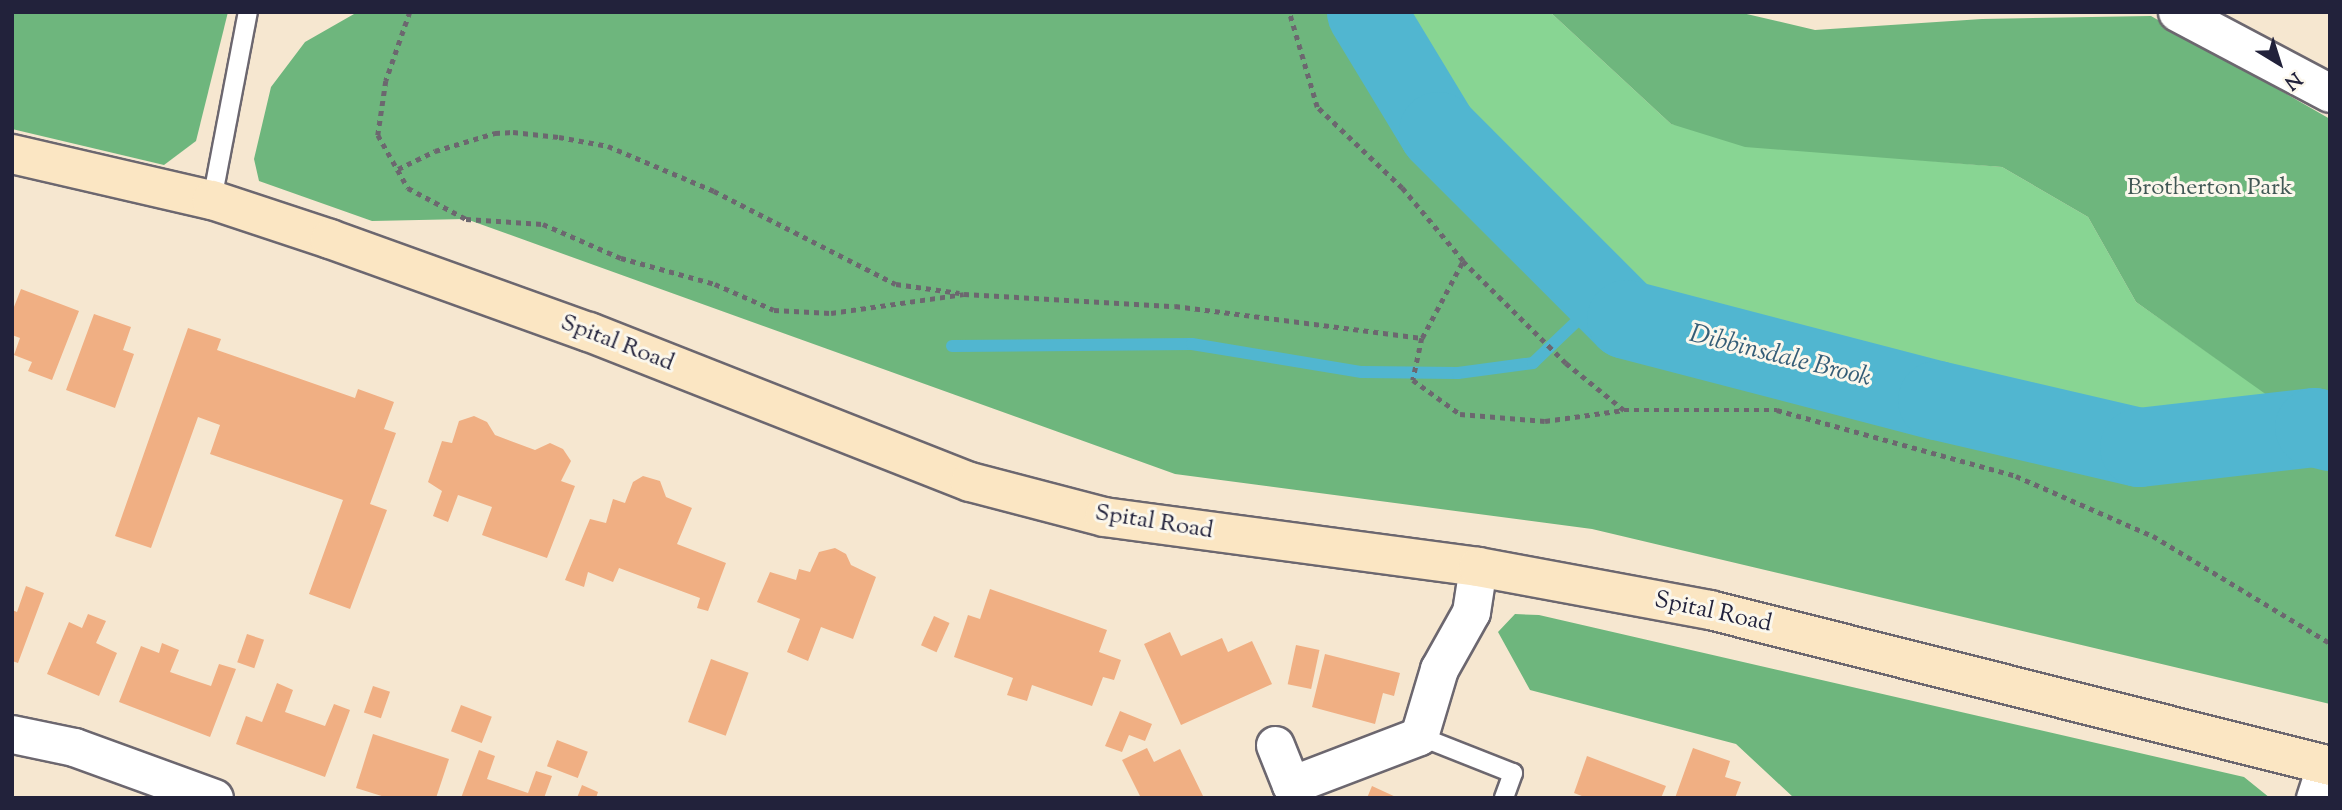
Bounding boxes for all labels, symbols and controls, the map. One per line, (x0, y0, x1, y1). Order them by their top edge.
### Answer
north arrow (2244, 28, 2314, 98)
text: N (2278, 65, 2307, 95)
park label: Brotherton Park (2127, 175, 2293, 203)
street label: Spital Road (556, 309, 678, 379)
water label: Dibbinsdale Brook (1686, 319, 1874, 395)
street label: Spital Road (1093, 499, 1215, 547)
street label: Spital Road (1652, 587, 1774, 639)

